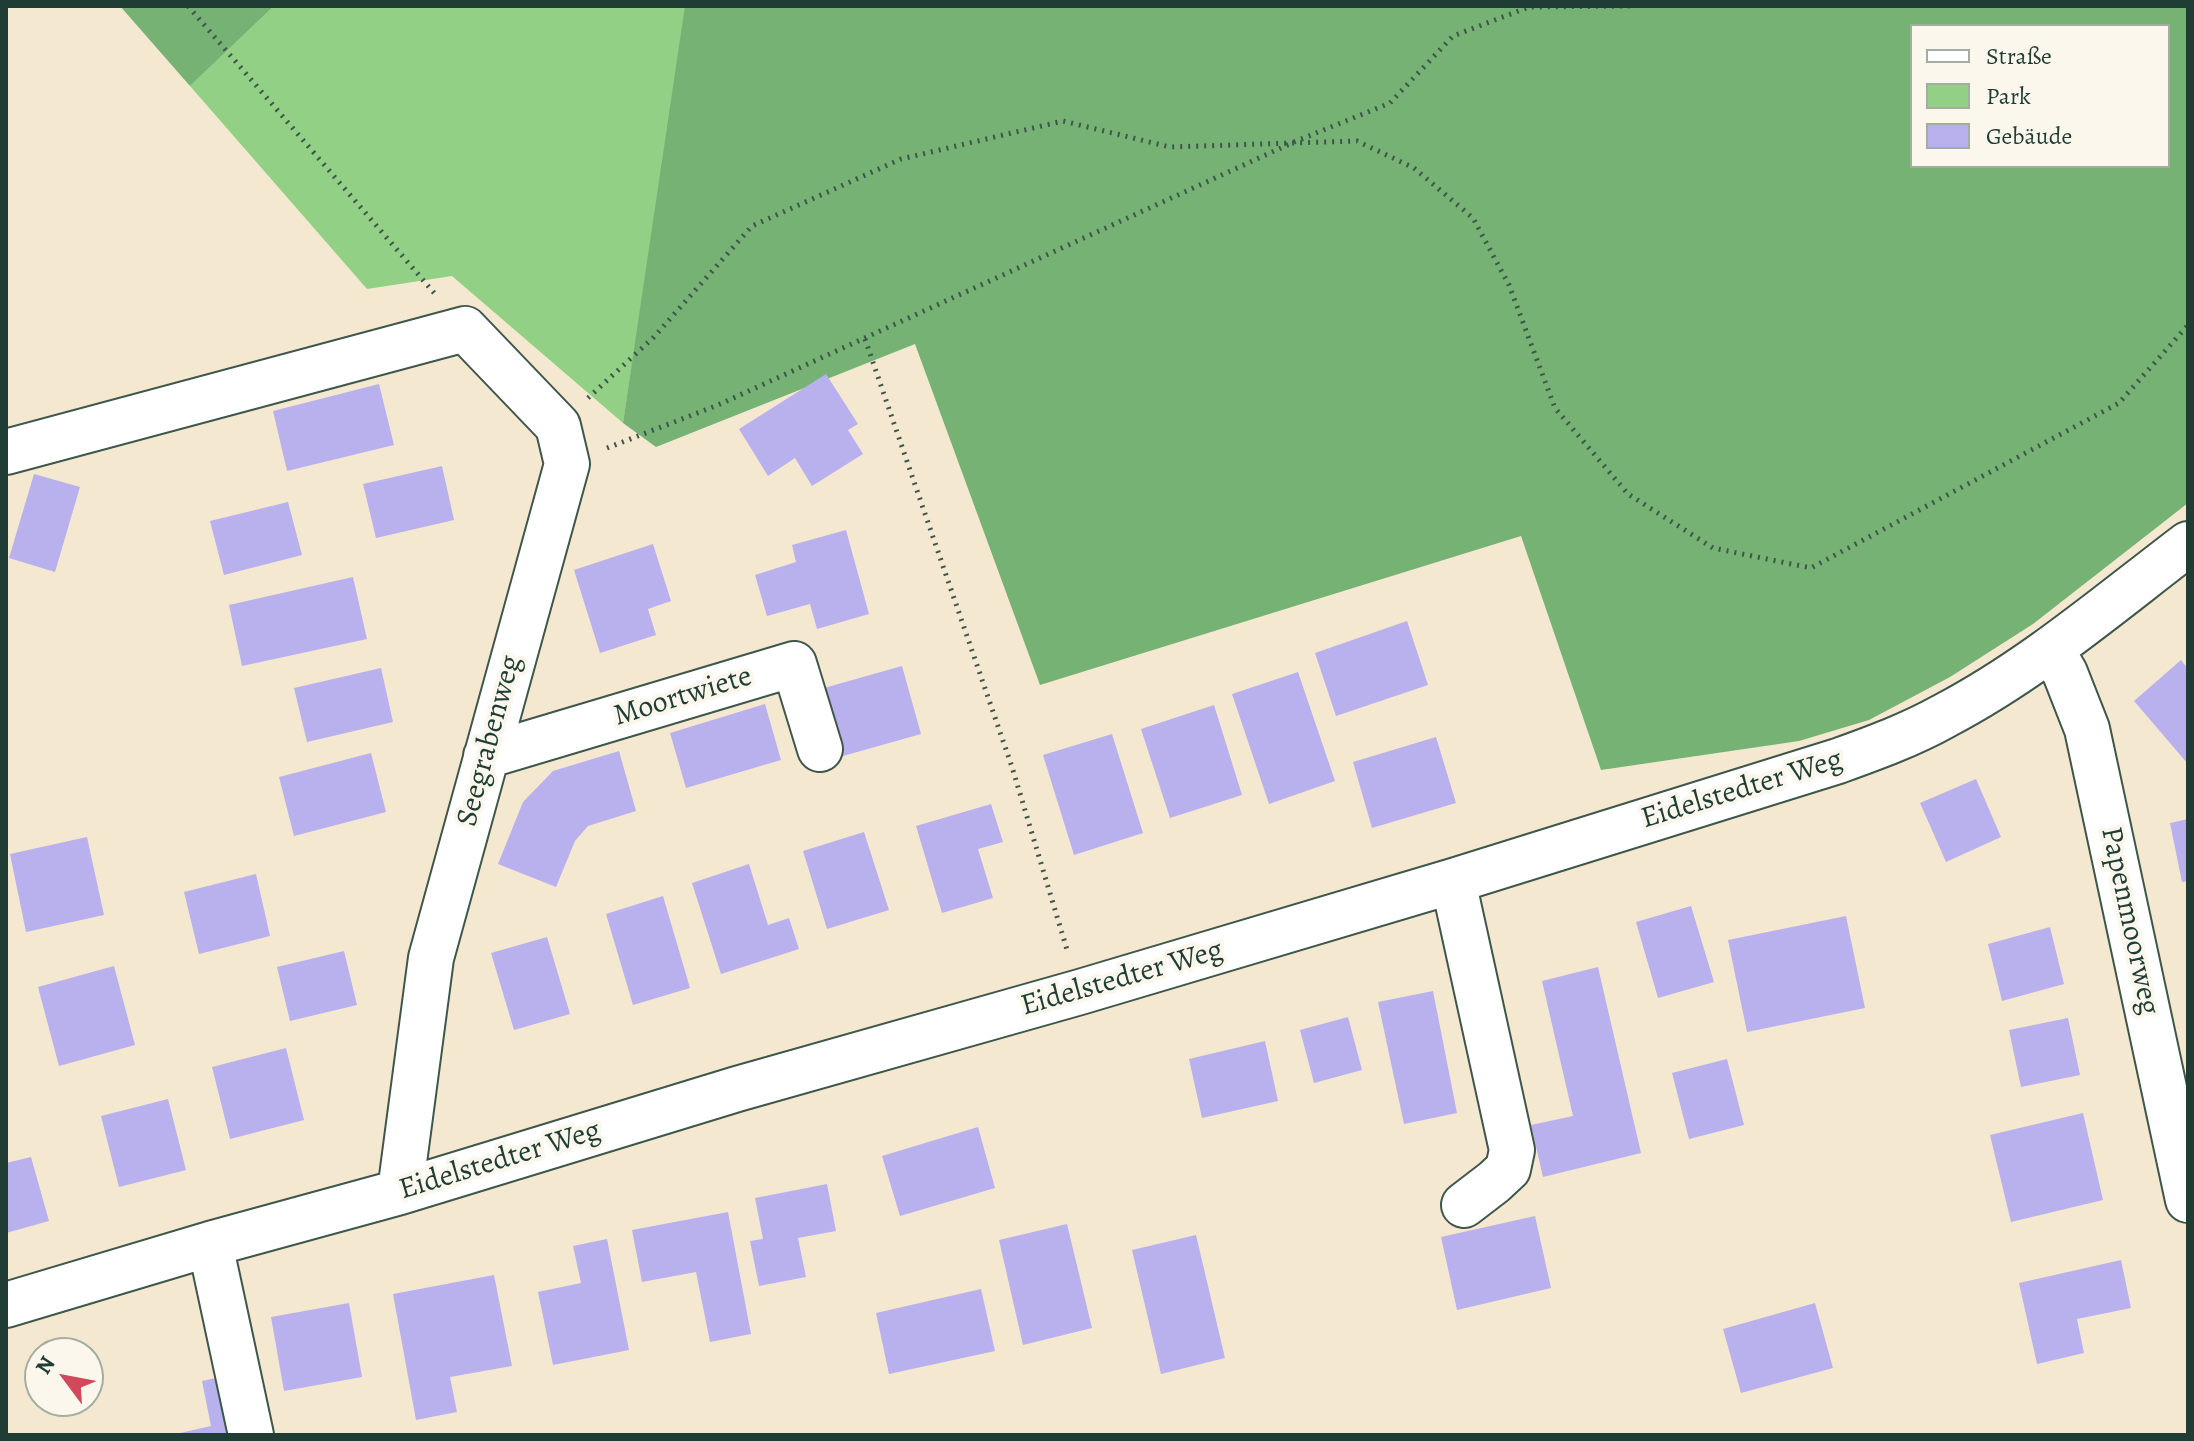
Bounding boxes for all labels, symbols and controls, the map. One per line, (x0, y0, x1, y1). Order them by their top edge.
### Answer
legend (1910, 24, 2170, 168)
text: Straße (1986, 40, 2052, 72)
text: Park (1986, 80, 2031, 112)
text: Gebäude (1986, 120, 2072, 152)
street label: Seegrabenweg (450, 652, 530, 830)
street label: Moortwiete (610, 659, 756, 735)
street label: Eidelstedter Weg (1637, 742, 1847, 838)
street label: Papenmoorweg (2092, 824, 2166, 1018)
street label: Eidelstedter Weg (1017, 933, 1227, 1025)
street label: Eidelstedter Weg (395, 1113, 605, 1209)
north arrow (24, 1337, 104, 1417)
text: N (28, 1351, 62, 1380)

